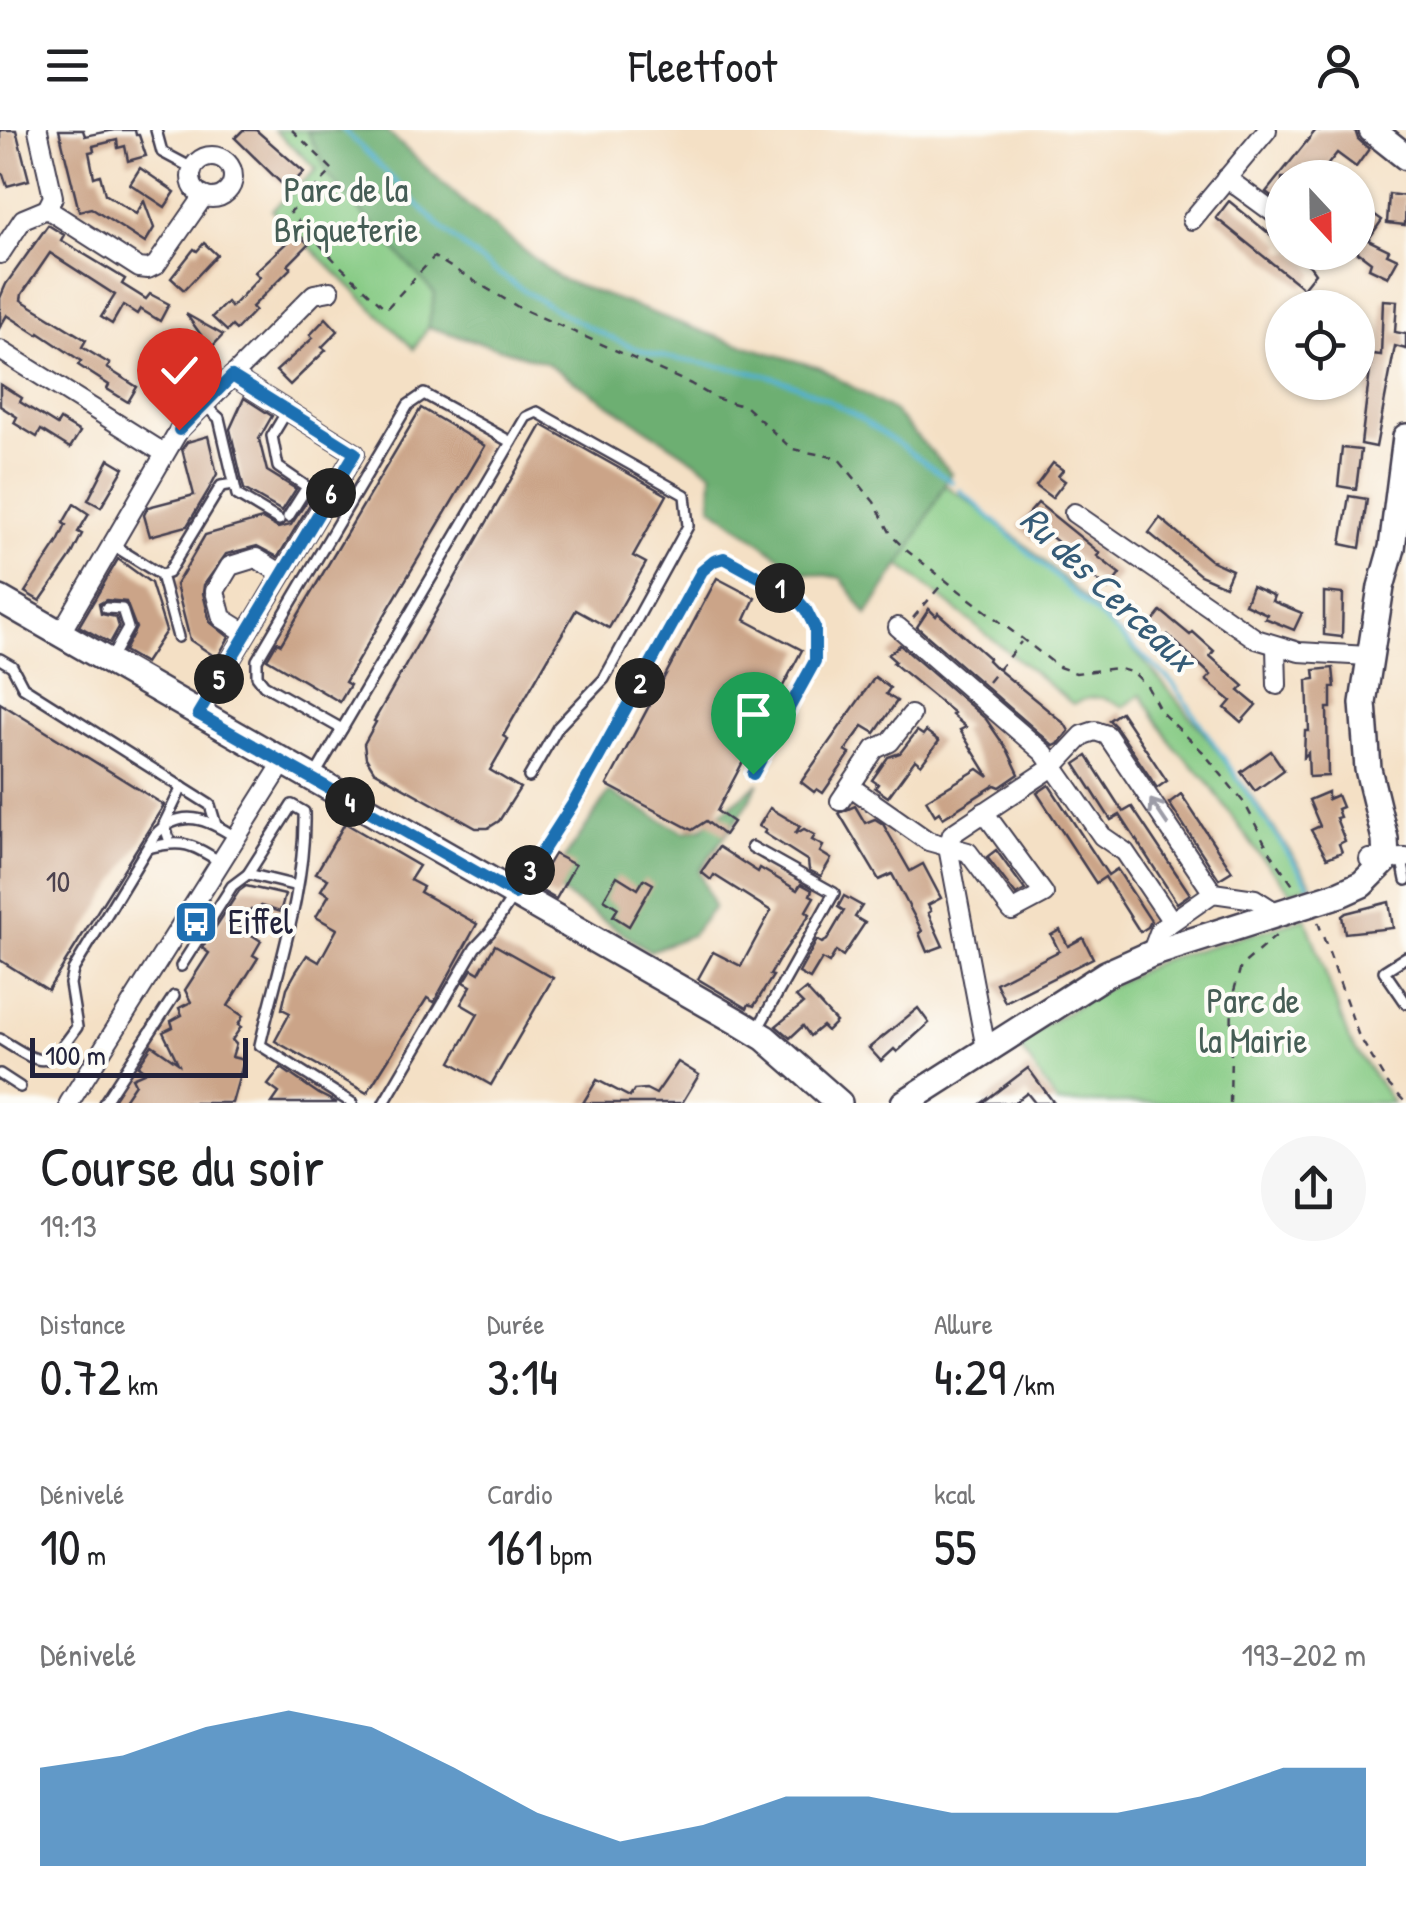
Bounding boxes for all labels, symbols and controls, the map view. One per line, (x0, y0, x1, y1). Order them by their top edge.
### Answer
text: Fleetfoot (629, 35, 777, 96)
icon: menu (40, 38, 95, 93)
icon: person (1311, 38, 1366, 93)
north arrow (1265, 160, 1375, 270)
map controls (1265, 160, 1375, 400)
park label: Parc de la Briqueterie (274, 166, 418, 253)
button: locate (1265, 290, 1375, 400)
pin (137, 328, 222, 431)
icon: check (152, 343, 207, 398)
pin: 6 (306, 468, 356, 518)
text: 6 (325, 474, 337, 512)
water label: Ru des Cerceaux (1010, 494, 1210, 685)
pin: 1 (755, 563, 805, 613)
text: 1 (775, 569, 785, 607)
pin: 5 (194, 654, 244, 704)
pin: 2 (615, 658, 665, 708)
text: 5 (213, 660, 225, 698)
text: 2 (633, 664, 647, 702)
pin (711, 672, 796, 775)
icon: arrive (726, 687, 781, 742)
pin: 4 (325, 777, 375, 827)
text: 4 (345, 783, 355, 821)
one-way arrow (1148, 798, 1169, 827)
pin: 3 (505, 845, 555, 895)
text: 3 (524, 851, 536, 889)
house number: 10 (46, 861, 70, 901)
place label: Eiffel (228, 898, 294, 945)
bus stop icon: Eiffel (173, 899, 219, 945)
park label: Parc de la Mairie (1199, 977, 1307, 1064)
scale bar (30, 1033, 248, 1078)
text: 100 m (45, 1036, 106, 1074)
text: Course du soir (40, 1129, 324, 1203)
button: share (1261, 1136, 1366, 1241)
text: 19:13 (40, 1204, 97, 1247)
text: Distance (40, 1305, 126, 1343)
text: Durée (487, 1305, 545, 1343)
text: Allure (934, 1305, 993, 1343)
text: 0.72 (40, 1343, 121, 1411)
text: 3:14 (487, 1343, 558, 1411)
text: 4:29 (934, 1343, 1006, 1411)
text: km (121, 1366, 158, 1404)
text: /km (1006, 1366, 1055, 1404)
text: Dénivelé (40, 1475, 124, 1513)
text: Cardio (487, 1475, 553, 1513)
text: kcal (934, 1475, 975, 1513)
text: 10 (40, 1513, 81, 1581)
text: 161 (487, 1513, 543, 1581)
text: 55 (934, 1513, 976, 1581)
text: m (81, 1536, 106, 1574)
text: bpm (543, 1536, 592, 1574)
text: Dénivelé (40, 1633, 136, 1676)
text: 193–202 m (1241, 1633, 1366, 1676)

